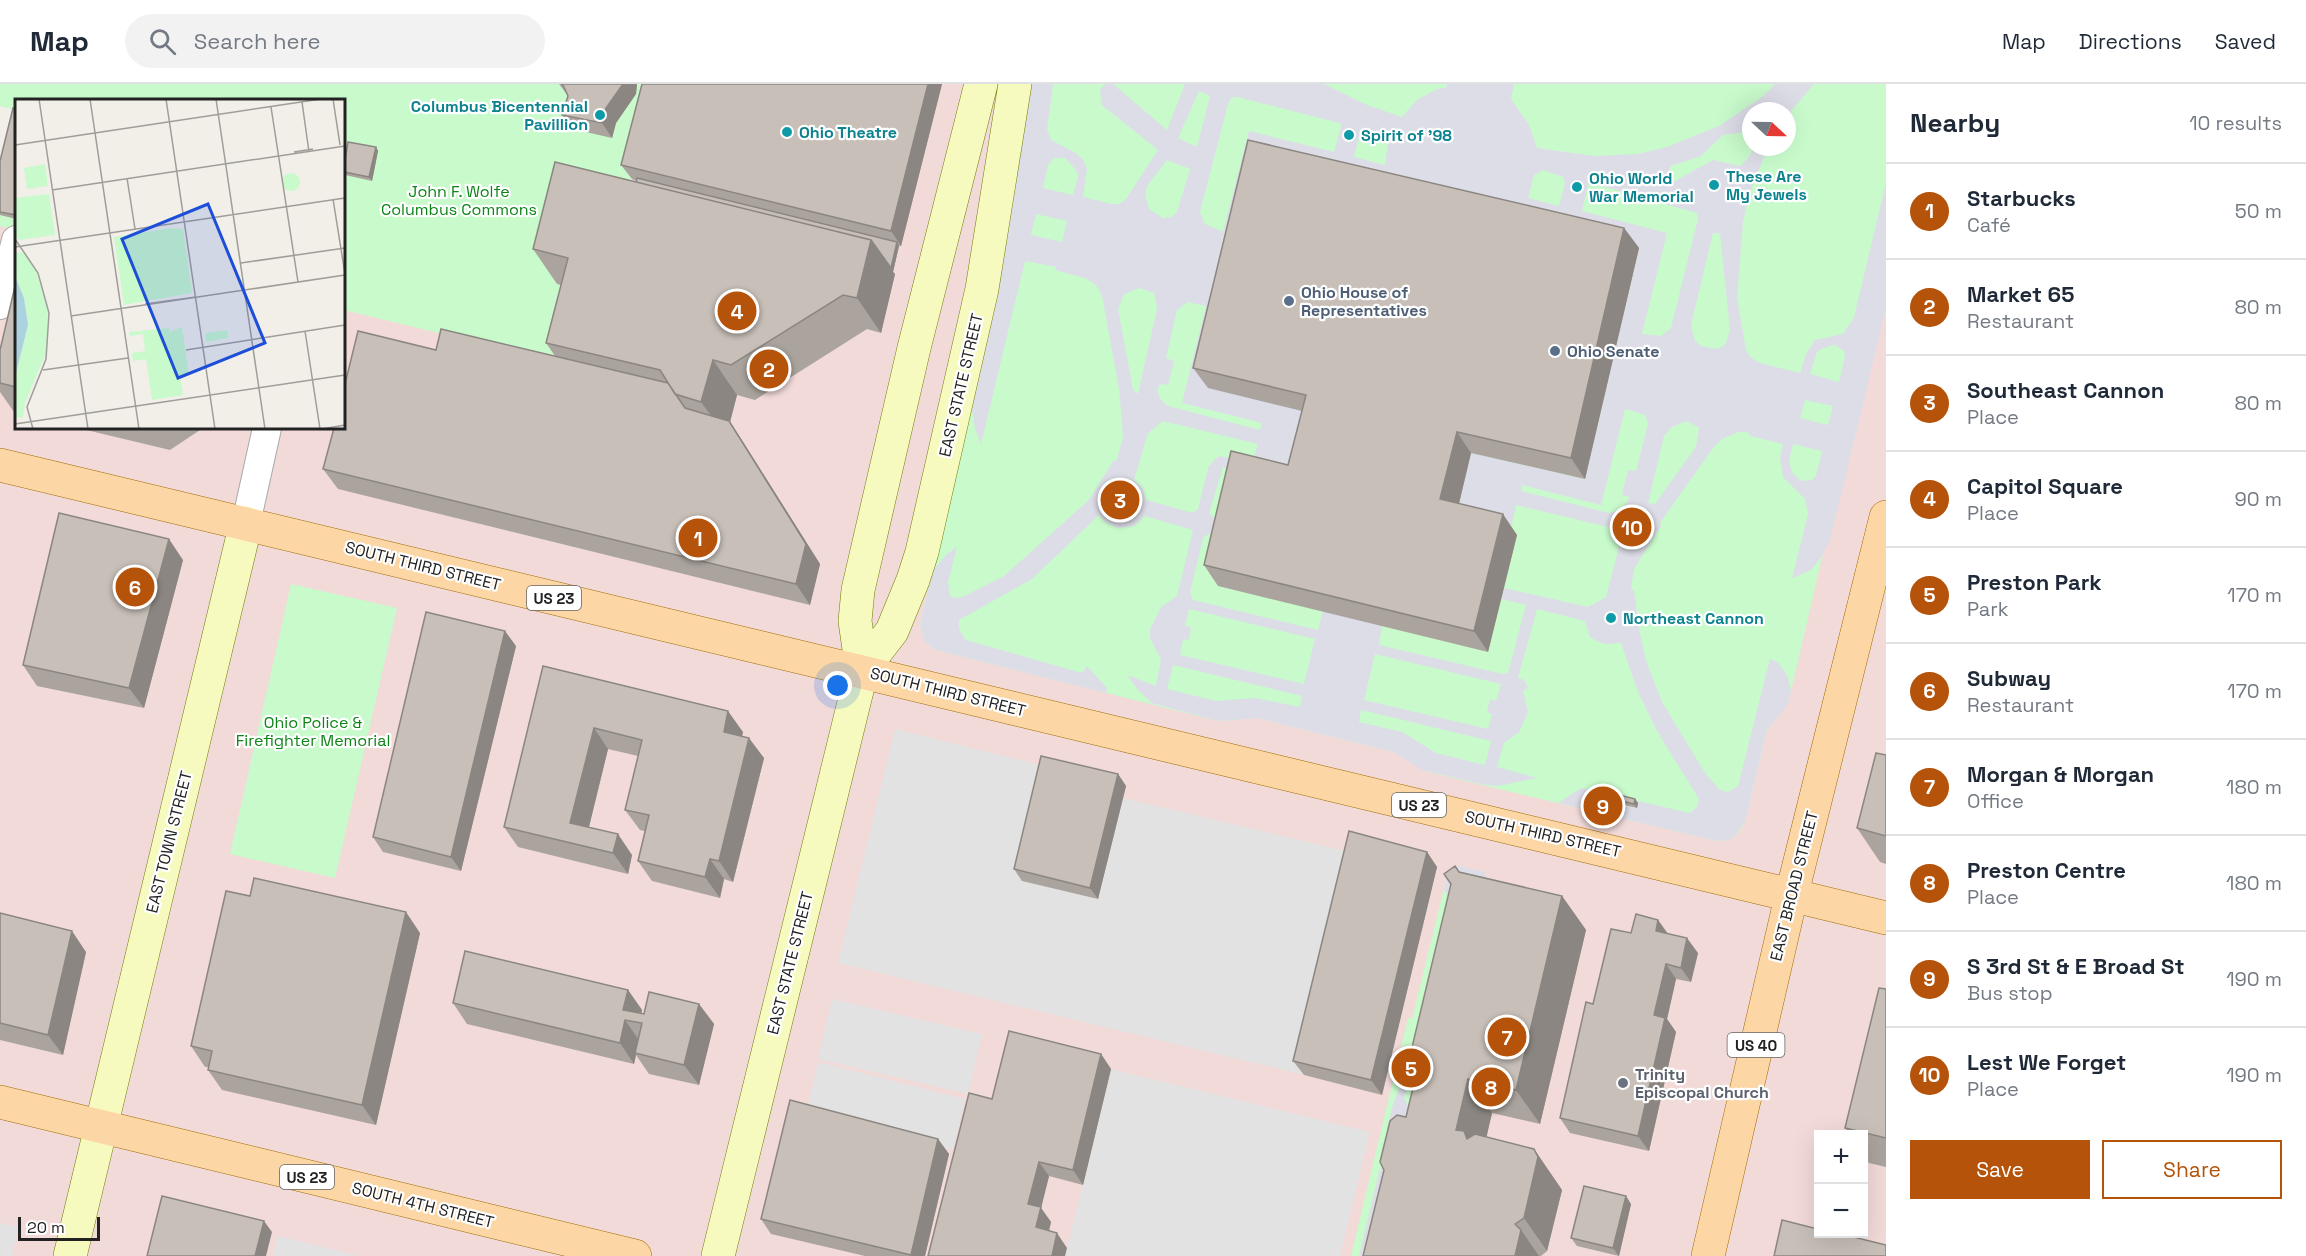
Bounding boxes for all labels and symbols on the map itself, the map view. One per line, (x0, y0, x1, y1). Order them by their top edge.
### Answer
place label: Columbus Bicentennial Pavillion (411, 96, 588, 135)
inset map (15, 99, 345, 429)
north arrow (1742, 102, 1796, 156)
marker: Columbus Bicentennial Pavillion (593, 108, 607, 122)
place label: Ohio Theatre (799, 122, 897, 143)
marker: Ohio Theatre (780, 125, 794, 139)
place label: Spirit of '98 (1361, 125, 1452, 146)
marker: Spirit of '98 (1342, 128, 1356, 142)
place label: These Are My Jewels (1726, 166, 1807, 205)
place label: Ohio World War Memorial (1589, 168, 1694, 207)
marker: These Are My Jewels (1707, 178, 1721, 192)
marker: Ohio World War Memorial (1570, 180, 1584, 194)
park label: John F. Wolfe Columbus Commons (381, 181, 537, 220)
place label: Ohio House of Representatives (1301, 282, 1427, 321)
pin: 4 (718, 288, 756, 334)
marker: Ohio House of Representatives (1282, 294, 1296, 308)
street label: EAST STATE STREET (934, 311, 988, 459)
place label: Ohio Senate (1567, 341, 1659, 362)
marker: Ohio Senate (1548, 344, 1562, 358)
pin: 2 (750, 346, 788, 392)
pin: 3 (1100, 478, 1140, 522)
pin: 10 (1612, 504, 1652, 550)
pin: 1 (678, 516, 718, 560)
street label: SOUTH THIRD STREET (343, 536, 503, 596)
pin: 6 (116, 564, 154, 610)
road number: US 23 (527, 586, 581, 610)
place label: Northeast Cannon (1623, 608, 1764, 629)
marker: Northeast Cannon (1604, 611, 1618, 625)
street label: SOUTH THIRD STREET (868, 662, 1028, 722)
your location (823, 671, 852, 700)
park label: Ohio Police & Firefighter Memorial (236, 712, 390, 751)
street label: EAST TOWN STREET (141, 769, 197, 915)
pin: 9 (1584, 784, 1622, 828)
road number: US 23 (1392, 793, 1446, 817)
street label: SOUTH THIRD STREET (1463, 806, 1623, 862)
street label: EAST BROAD STREET (1765, 809, 1823, 963)
street label: EAST STATE STREET (762, 889, 818, 1037)
pin: 7 (1488, 1014, 1526, 1060)
road number: US 40 (1728, 1033, 1784, 1057)
pin: 5 (1392, 1046, 1430, 1090)
pin: 8 (1472, 1064, 1510, 1110)
place label: Trinity Episcopal Church (1635, 1064, 1769, 1103)
marker: Trinity Episcopal Church (1616, 1076, 1630, 1090)
road number: US 23 (280, 1165, 334, 1189)
street label: SOUTH 4TH STREET (350, 1177, 496, 1233)
scale bar (18, 1214, 100, 1242)

